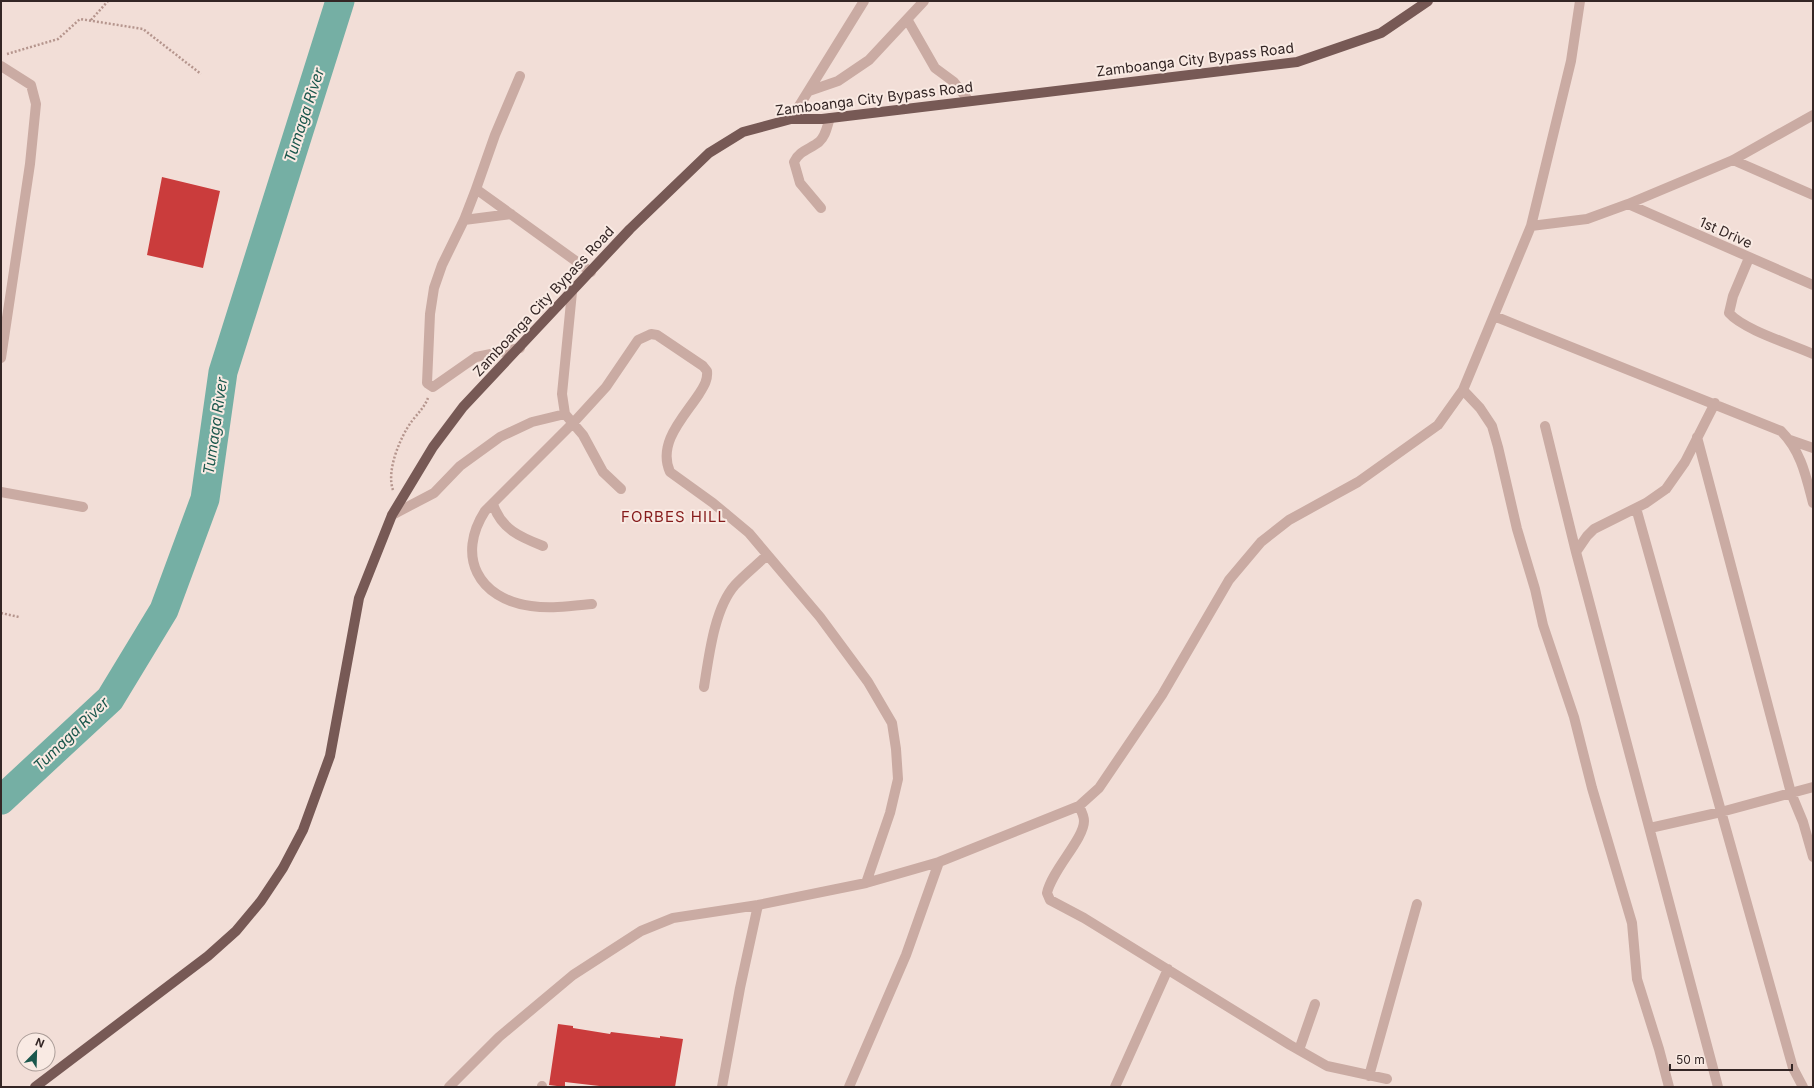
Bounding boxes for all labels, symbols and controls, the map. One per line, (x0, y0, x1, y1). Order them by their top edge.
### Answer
street label: Zamboanga City Bypass Road (1095, 38, 1295, 80)
water label: Tumaga River (280, 65, 328, 165)
street label: Zamboanga City Bypass Road (774, 77, 974, 119)
street label: 1st Drive (1697, 213, 1755, 251)
street label: Zamboanga City Bypass Road (469, 222, 617, 380)
water label: Tumaga River (199, 376, 231, 476)
district label: FORBES HILL (621, 507, 727, 526)
water label: Tumaga River (29, 693, 113, 775)
north arrow (16, 1032, 56, 1072)
text: N (33, 1035, 47, 1051)
scale bar (1670, 1046, 1792, 1072)
text: 50 m (1676, 1052, 1705, 1067)

